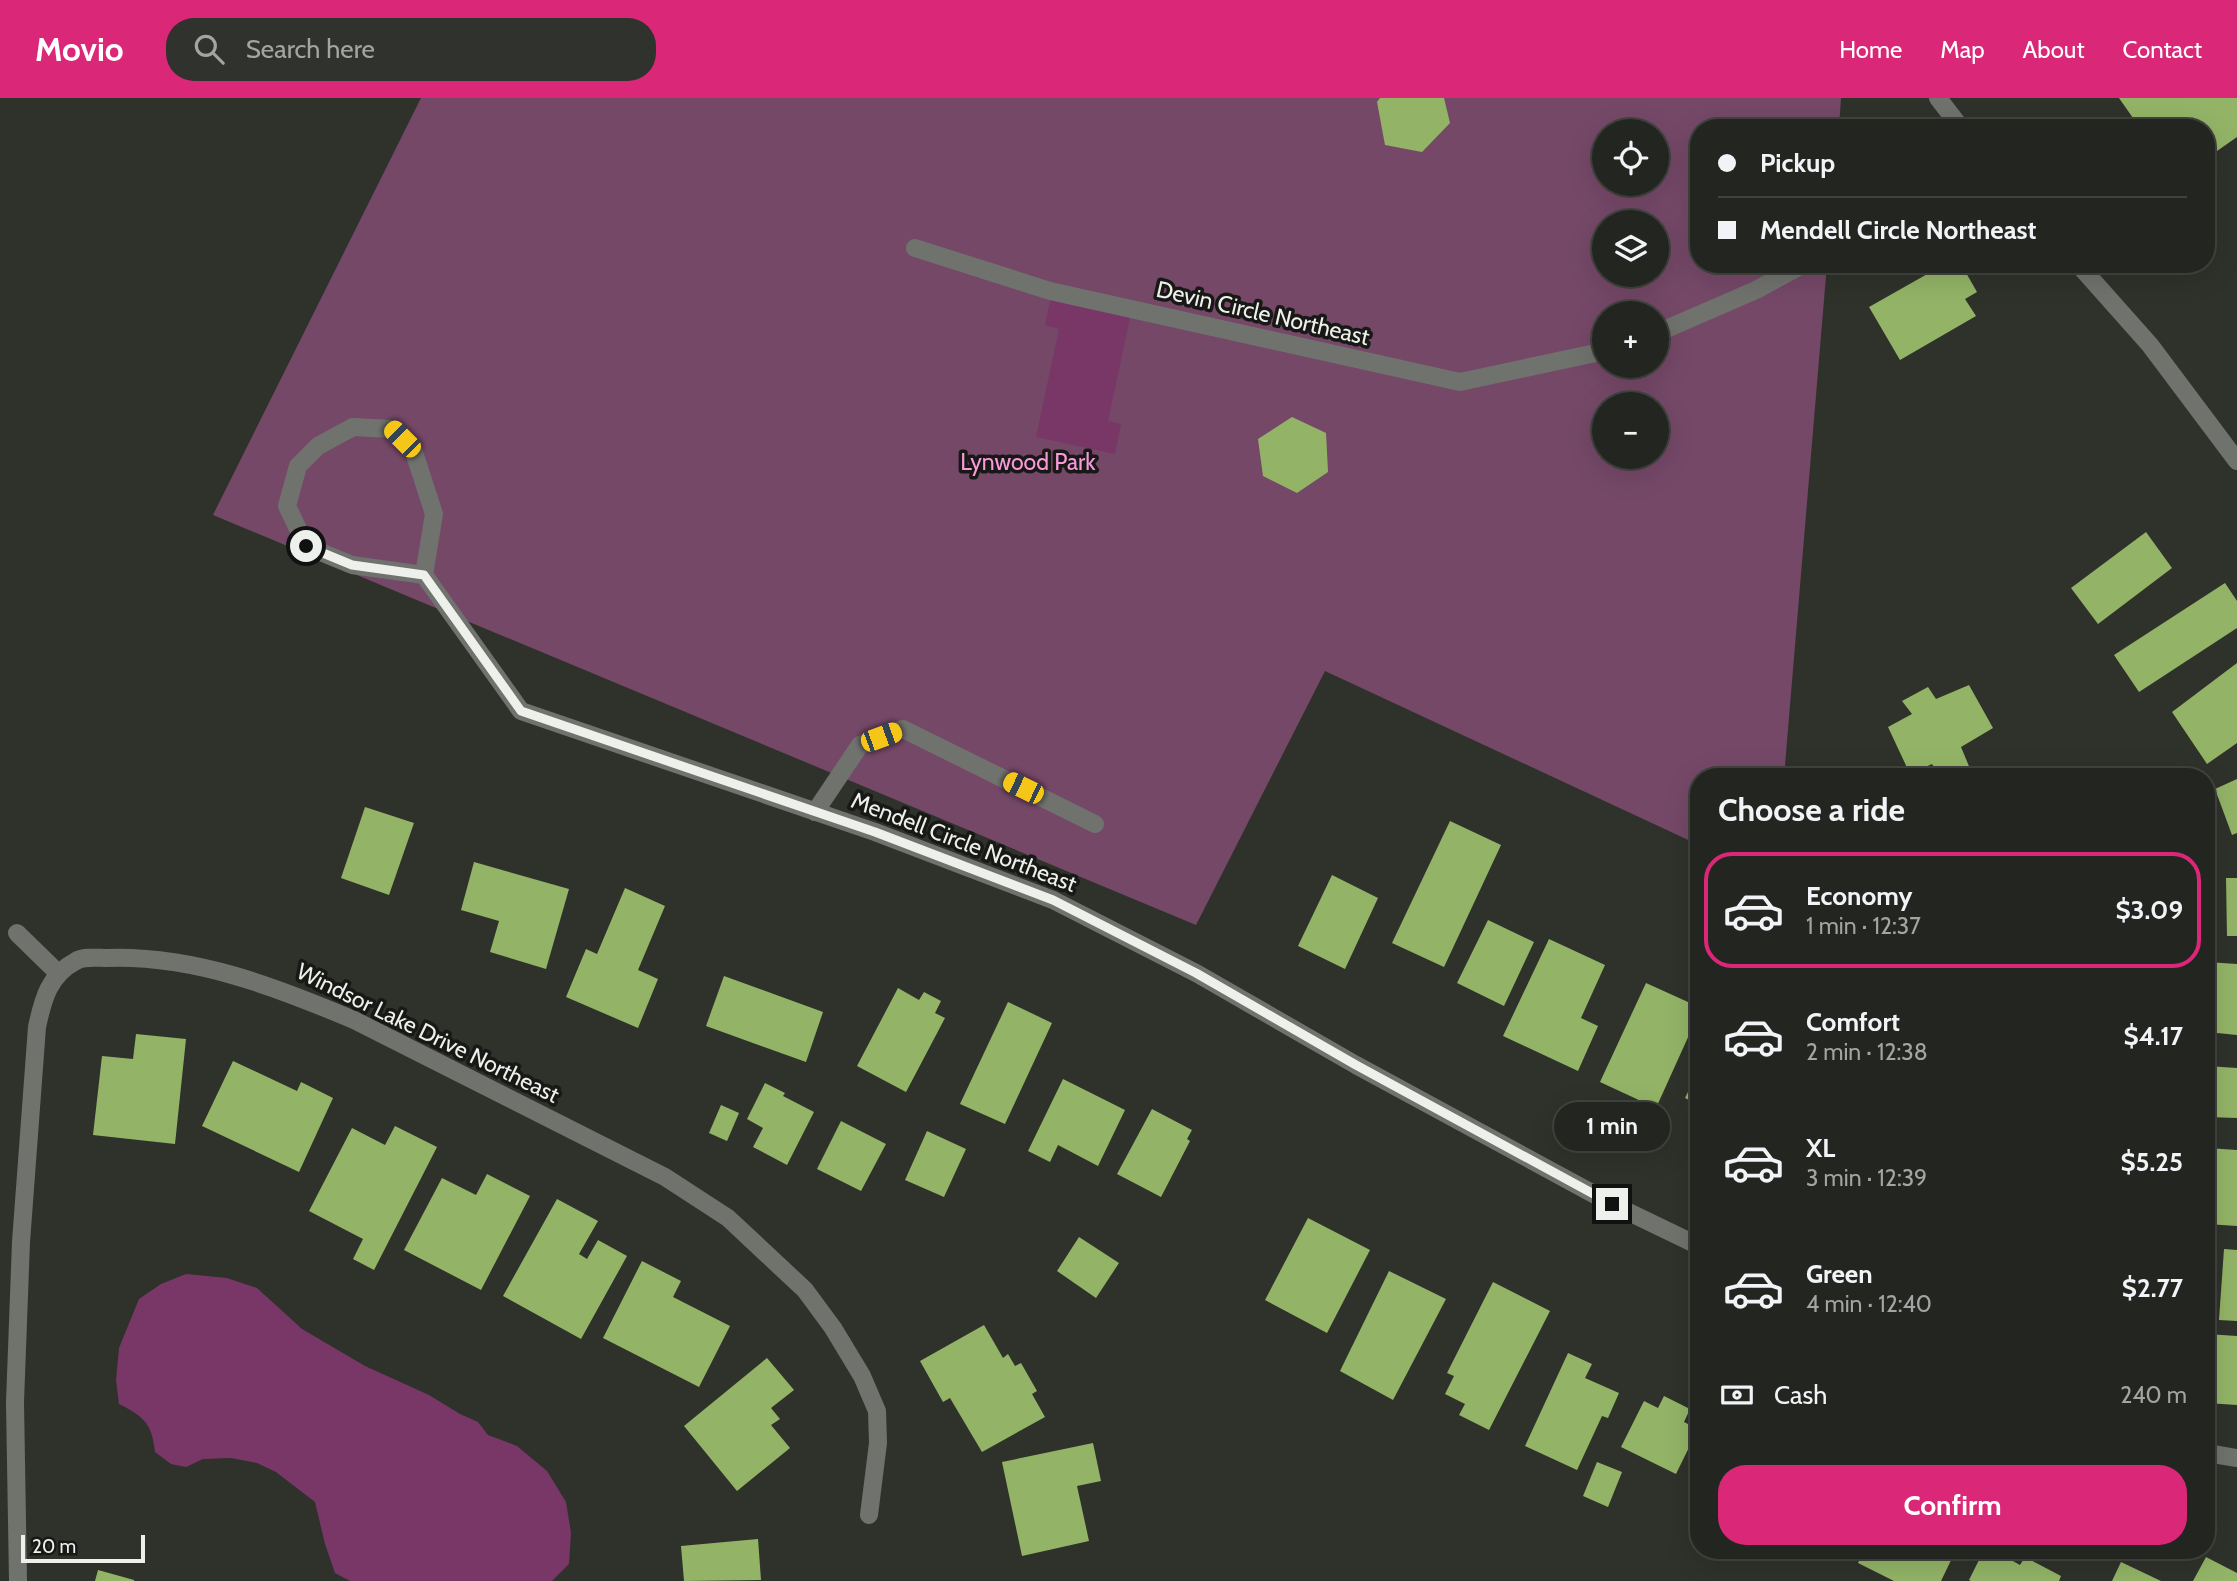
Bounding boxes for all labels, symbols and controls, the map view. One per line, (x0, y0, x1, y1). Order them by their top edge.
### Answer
search box (166, 18, 656, 81)
text: Movio (35, 29, 124, 69)
icon: search (190, 30, 228, 68)
text: Search here (246, 33, 375, 65)
text: Home (1839, 35, 1902, 64)
text: Map (1940, 35, 1985, 64)
text: About (2023, 35, 2085, 64)
text: Contact (2123, 35, 2202, 64)
map controls (1592, 119, 1669, 469)
button: locate (1592, 119, 1669, 196)
text: Pickup (1760, 147, 1835, 179)
button: layers (1592, 210, 1669, 287)
text: Mendell Circle Northeast (1760, 214, 2037, 246)
street label: Devin Circle Northeast (1154, 275, 1373, 351)
button: + (1592, 301, 1669, 378)
button: − (1592, 392, 1669, 469)
car (380, 417, 425, 461)
park label: Lynwood Park (960, 448, 1096, 476)
route start (290, 530, 322, 562)
car (858, 720, 905, 754)
car (1000, 769, 1047, 807)
street label: Mendell Circle Northeast (847, 786, 1081, 898)
text: Choose a ride (1718, 790, 1905, 829)
icon: car (1722, 879, 1785, 942)
text: Economy (1806, 880, 1912, 912)
text: $3.09 (2115, 894, 2183, 926)
text: 1 min · 12:37 (1806, 912, 1921, 940)
street label: Windsor Lake Drive Northeast (292, 957, 564, 1109)
icon: car (1722, 1005, 1785, 1068)
text: Comfort (1806, 1006, 1900, 1038)
text: $4.17 (2124, 1020, 2183, 1052)
text: 2 min · 12:38 (1806, 1038, 1928, 1066)
callout: 1 min (1554, 1102, 1670, 1152)
text: 1 min (1586, 1112, 1638, 1140)
icon: car (1722, 1131, 1785, 1194)
text: XL (1806, 1132, 1835, 1164)
text: $5.25 (2120, 1146, 2183, 1178)
text: 3 min · 12:39 (1806, 1164, 1927, 1192)
route end (1596, 1188, 1628, 1220)
icon: car (1722, 1257, 1785, 1320)
text: Green (1806, 1258, 1873, 1290)
text: $2.77 (2122, 1272, 2183, 1304)
text: 4 min · 12:40 (1806, 1290, 1932, 1318)
icon: cash (1718, 1376, 1756, 1414)
text: Cash (1774, 1379, 1827, 1411)
text: 240 m (2120, 1381, 2187, 1409)
button: Confirm (1718, 1465, 2187, 1545)
scale bar (21, 1532, 145, 1564)
text: 20 m (32, 1535, 76, 1558)

